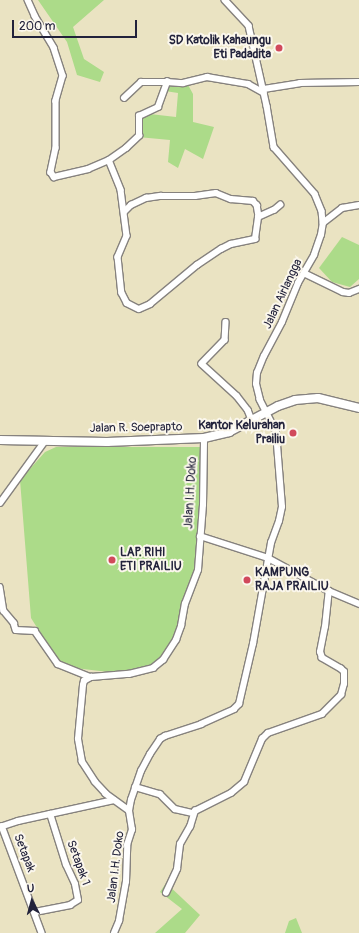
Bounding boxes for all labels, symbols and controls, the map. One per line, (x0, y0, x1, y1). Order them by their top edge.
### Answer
scale bar (14, 12, 139, 38)
text: 200 m (19, 19, 55, 34)
place label: SD Katolik Kahaungu Eti Padadita (169, 34, 271, 62)
marker: SD Katolik Kahaungu Eti Padadita (274, 43, 284, 53)
street label: Jalan Airlangga (261, 257, 305, 331)
place label: Kantor Kelurahan Prailiu (198, 419, 285, 447)
street label: Jalan R. Soeprapto (89, 420, 183, 436)
marker: Kantor Kelurahan Prailiu (288, 428, 298, 438)
street label: Jalan I.H. Doko (182, 457, 200, 529)
place label: LAP. RIHI ETI PRAILIU (120, 546, 182, 574)
marker: LAP. RIHI ETI PRAILIU (107, 555, 117, 565)
place label: KAMPUNG RAJA PRAILIU (255, 566, 329, 594)
marker: KAMPUNG RAJA PRAILIU (242, 575, 252, 585)
street label: Jalan I.H. Doko (104, 830, 128, 904)
street label: Setapak (10, 832, 38, 874)
street label: Setapak 1 (63, 839, 93, 887)
north arrow (12, 881, 52, 921)
text: U (26, 882, 35, 895)

